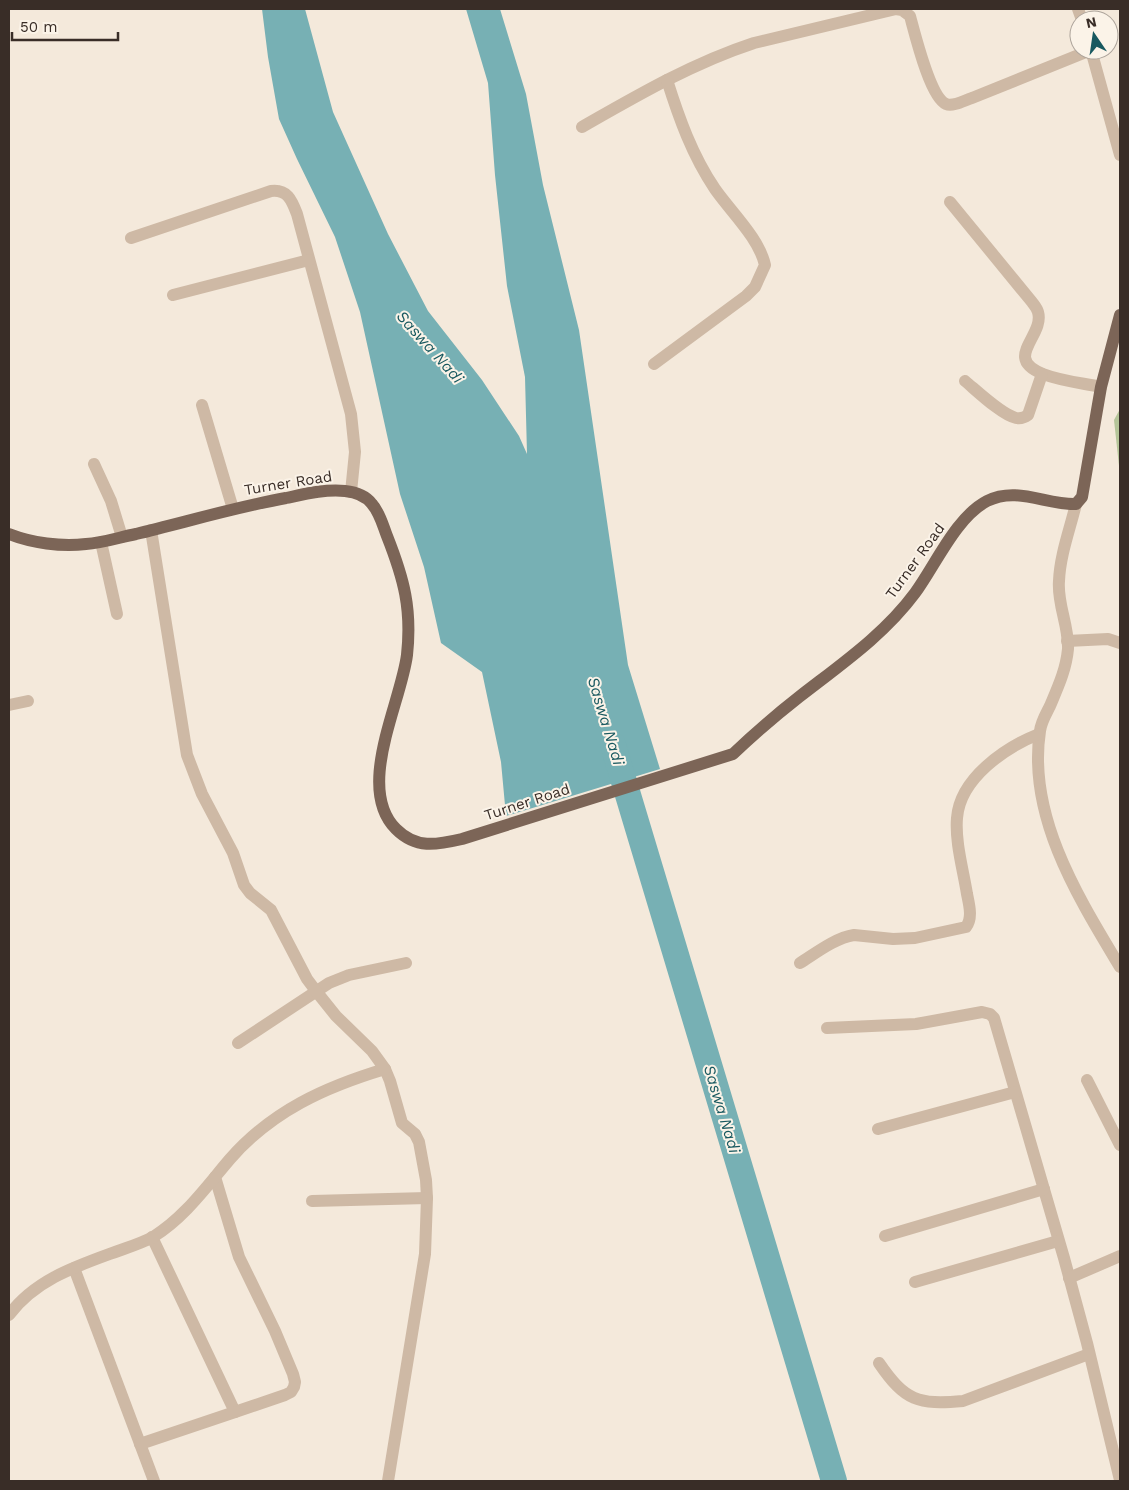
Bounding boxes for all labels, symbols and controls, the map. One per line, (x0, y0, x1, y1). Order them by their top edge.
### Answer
scale bar (12, 10, 119, 42)
north arrow (1069, 10, 1119, 60)
text: N (1084, 13, 1098, 31)
text: 50 m (20, 18, 57, 36)
water label: Saswa Nadi (392, 307, 468, 388)
street label: Turner Road (243, 467, 333, 499)
street label: Turner Road (882, 520, 948, 602)
water label: Saswa Nadi (584, 675, 629, 768)
street label: Turner Road (482, 780, 572, 824)
water label: Saswa Nadi (700, 1063, 745, 1156)

